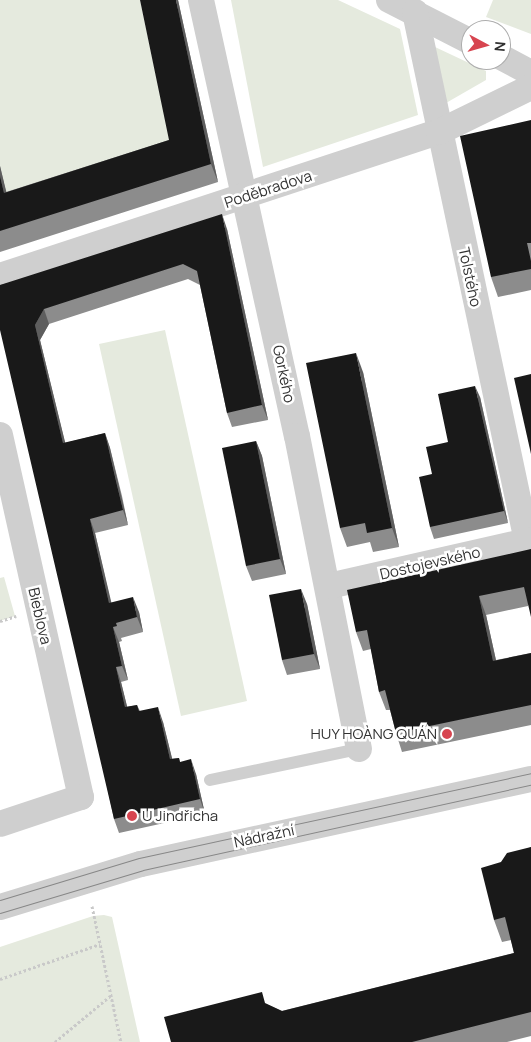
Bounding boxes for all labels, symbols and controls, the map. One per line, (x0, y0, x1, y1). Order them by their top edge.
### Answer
north arrow (461, 20, 511, 70)
text: N (490, 41, 510, 53)
street label: Poděbradova (222, 166, 314, 212)
street label: Tolstého (455, 246, 485, 308)
street label: Gorkého (269, 343, 299, 405)
street label: Dostojevského (378, 543, 482, 583)
street label: Bieblova (25, 586, 55, 646)
place label: HUY HOÀNG QUÁN (310, 725, 437, 743)
marker: HUY HOÀNG QUÁN (441, 728, 453, 740)
place label: U Jindřicha (142, 807, 218, 825)
marker: U Jindřicha (126, 810, 138, 822)
street label: Nádražní (232, 821, 296, 851)

